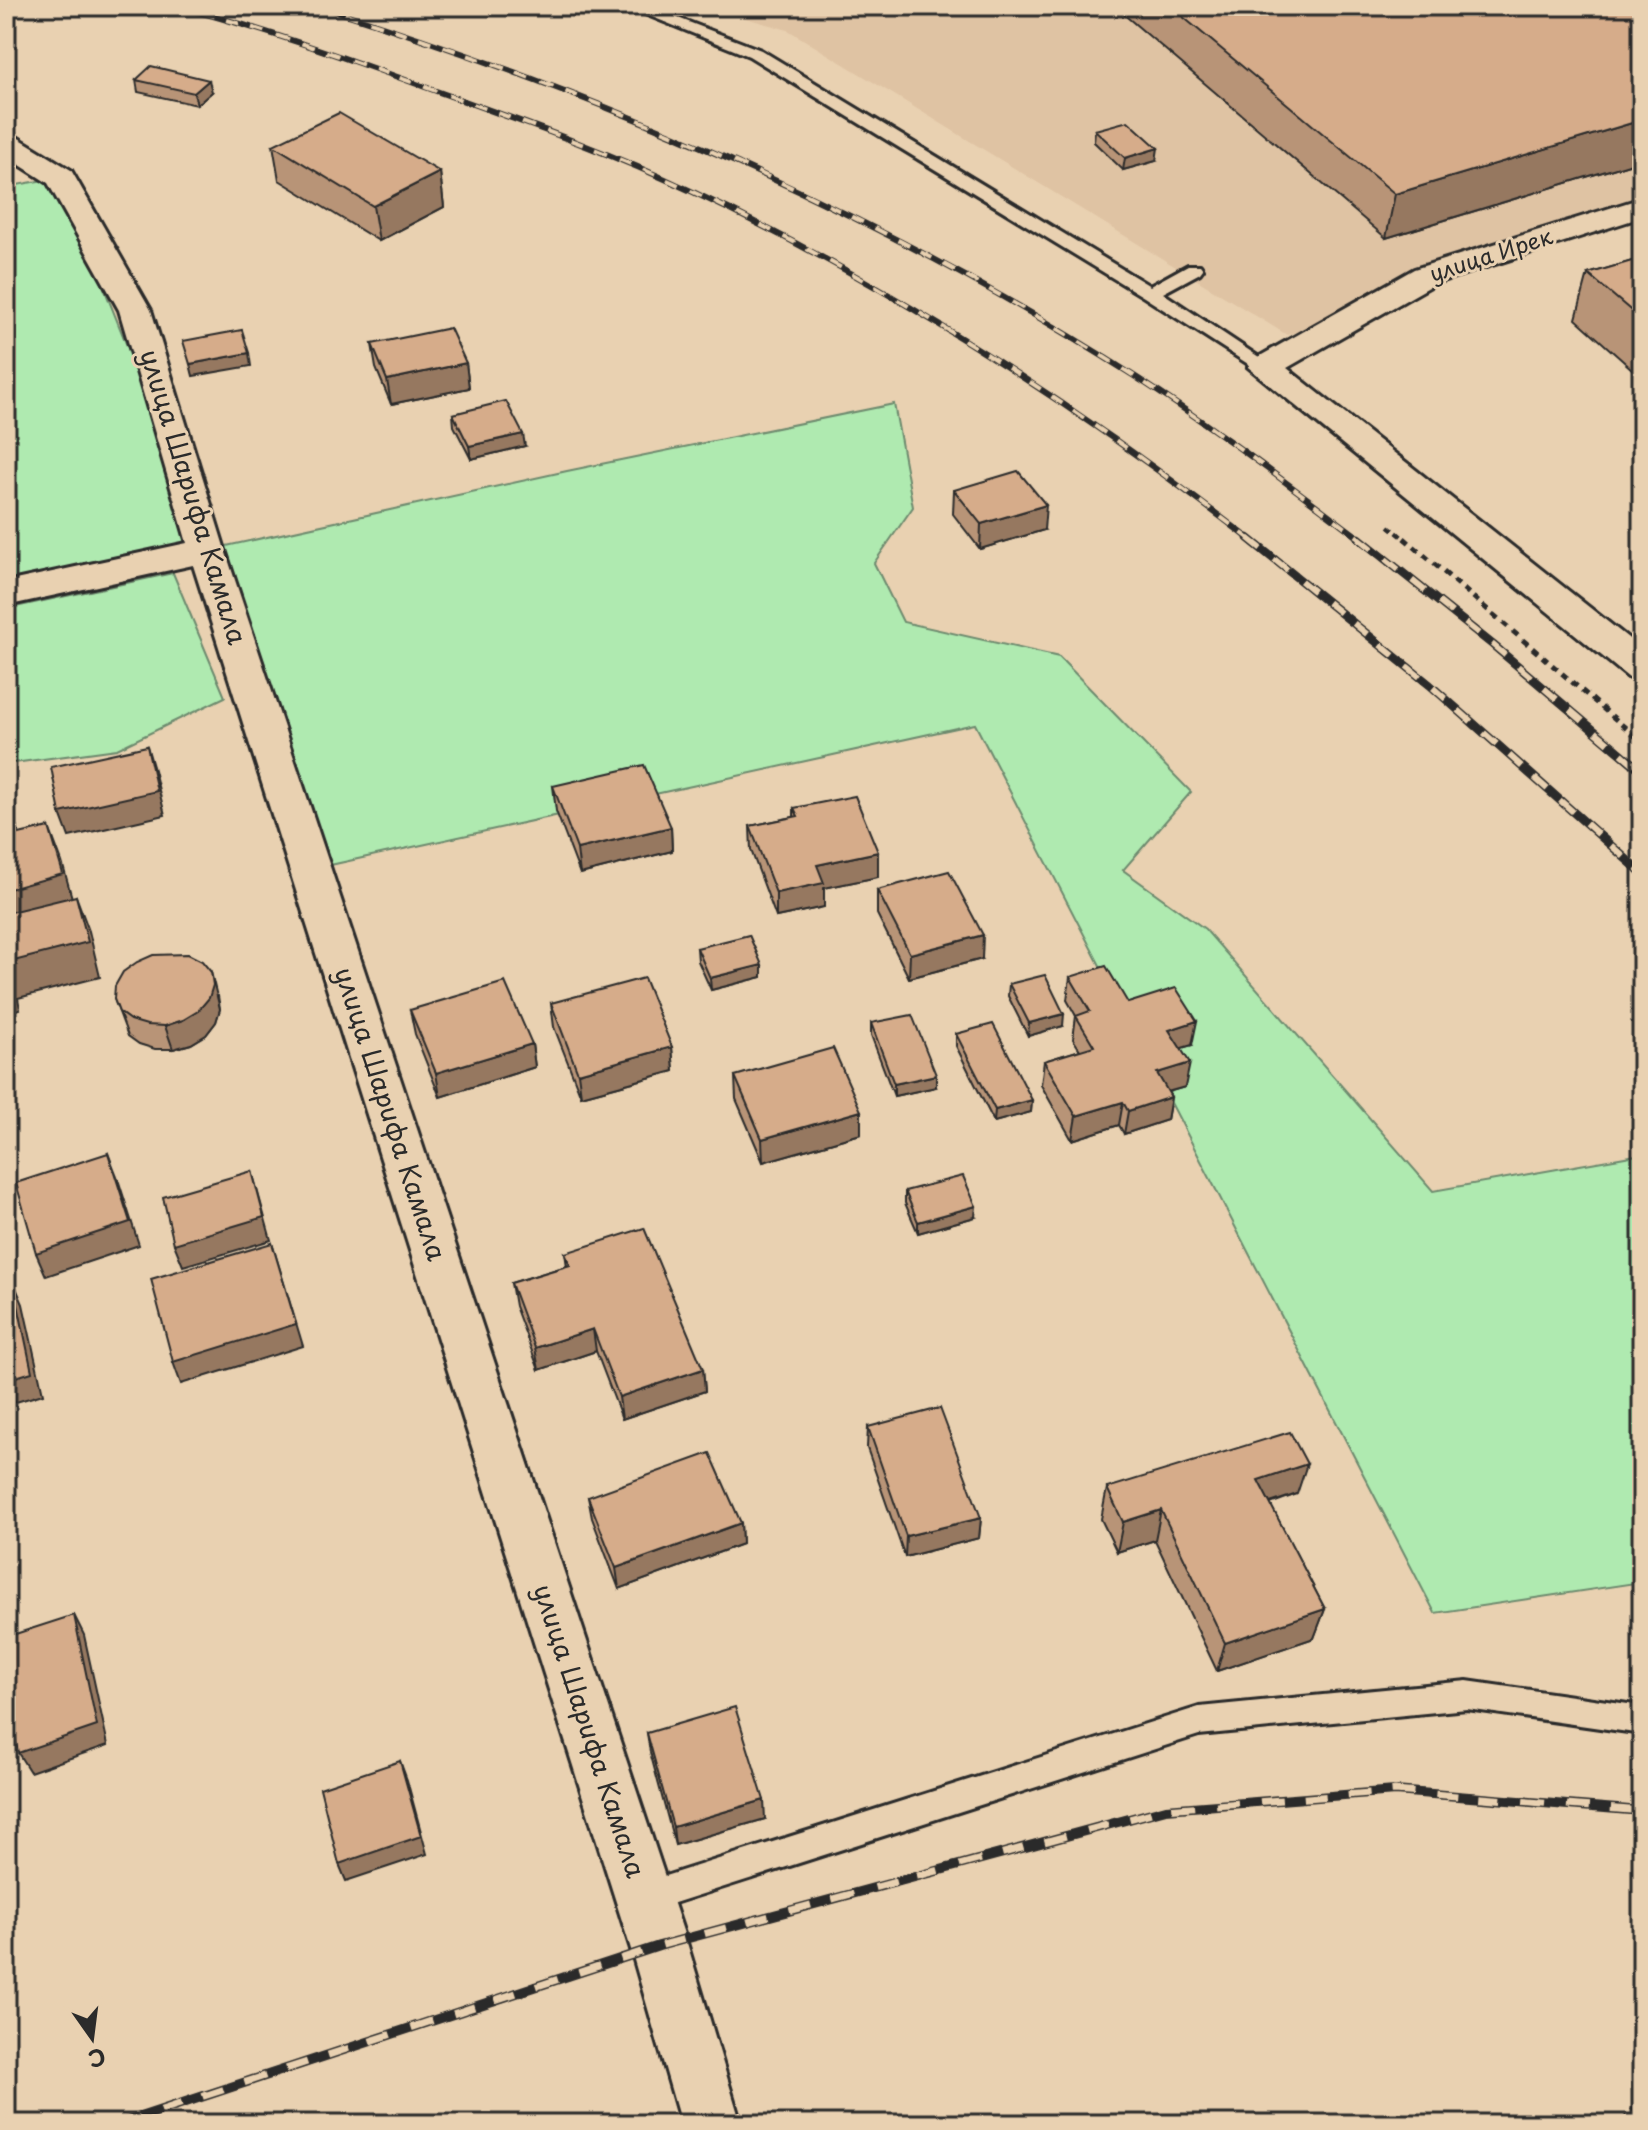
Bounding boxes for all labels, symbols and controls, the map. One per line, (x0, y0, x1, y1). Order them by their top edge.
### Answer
street label: улица Ирек (1425, 218, 1557, 289)
street label: улица Шарифа Камала (131, 344, 258, 650)
street label: улица Шарифа Камала (325, 962, 458, 1266)
street label: улица Шарифа Камала (524, 1579, 657, 1883)
north arrow (52, 1998, 132, 2078)
text: С (85, 2041, 109, 2077)

